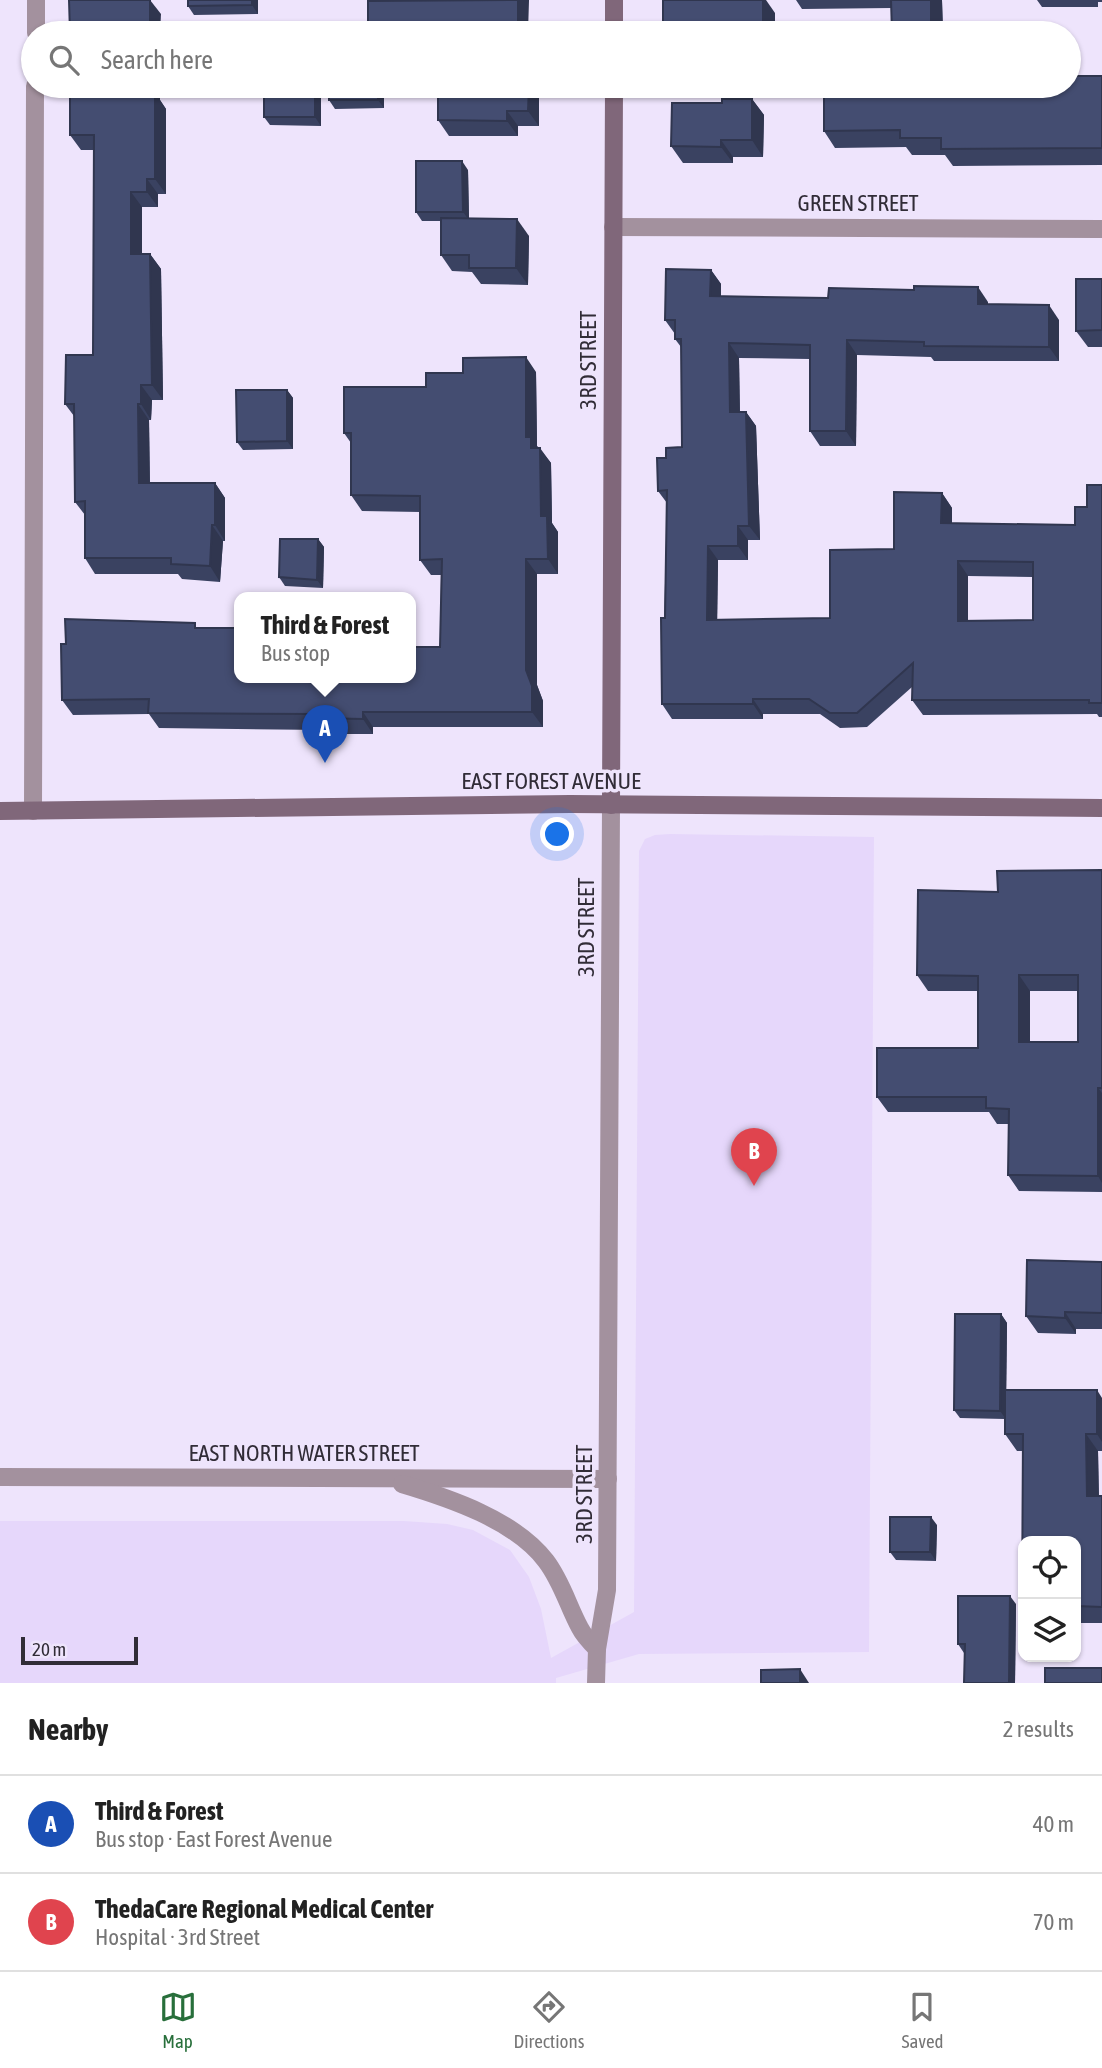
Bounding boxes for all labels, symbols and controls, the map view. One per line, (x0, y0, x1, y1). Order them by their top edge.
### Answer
search box (21, 21, 1081, 98)
icon: search (45, 41, 83, 79)
text: Search here (101, 45, 213, 75)
street label: GREEN STREET (798, 190, 918, 216)
street label: 3RD STREET (575, 310, 601, 410)
popup (234, 592, 416, 683)
text: Third & Forest (261, 610, 389, 640)
text: Bus stop (261, 640, 330, 666)
pin: A (302, 705, 348, 763)
street label: EAST FOREST AVENUE (461, 768, 641, 794)
your location (540, 817, 574, 851)
street label: 3RD STREET (573, 877, 599, 977)
pin: B (731, 1128, 777, 1186)
street label: EAST NORTH WATER STREET (188, 1440, 420, 1466)
street label: 3RD STREET (571, 1444, 597, 1544)
map controls (1018, 1536, 1081, 1662)
button: locate (1018, 1536, 1081, 1599)
button: layers (1018, 1599, 1081, 1662)
scale bar (21, 1634, 138, 1666)
text: 20 m (32, 1638, 66, 1660)
text: Nearby (28, 1712, 108, 1746)
text: 2 results (1003, 1716, 1074, 1742)
text: Third & Forest (95, 1796, 223, 1826)
text: A (45, 1811, 57, 1837)
text: 40 m (1033, 1811, 1074, 1837)
text: Bus stop · East Forest Avenue (95, 1826, 333, 1852)
text: ThedaCare Regional Medical Center (95, 1894, 433, 1924)
text: B (46, 1909, 56, 1935)
text: 70 m (1033, 1909, 1074, 1935)
text: Hospital · 3rd Street (95, 1924, 260, 1950)
tab: Map (159, 1988, 197, 2052)
tab: Directions (514, 1988, 584, 2052)
tab: Saved (901, 1988, 943, 2052)

